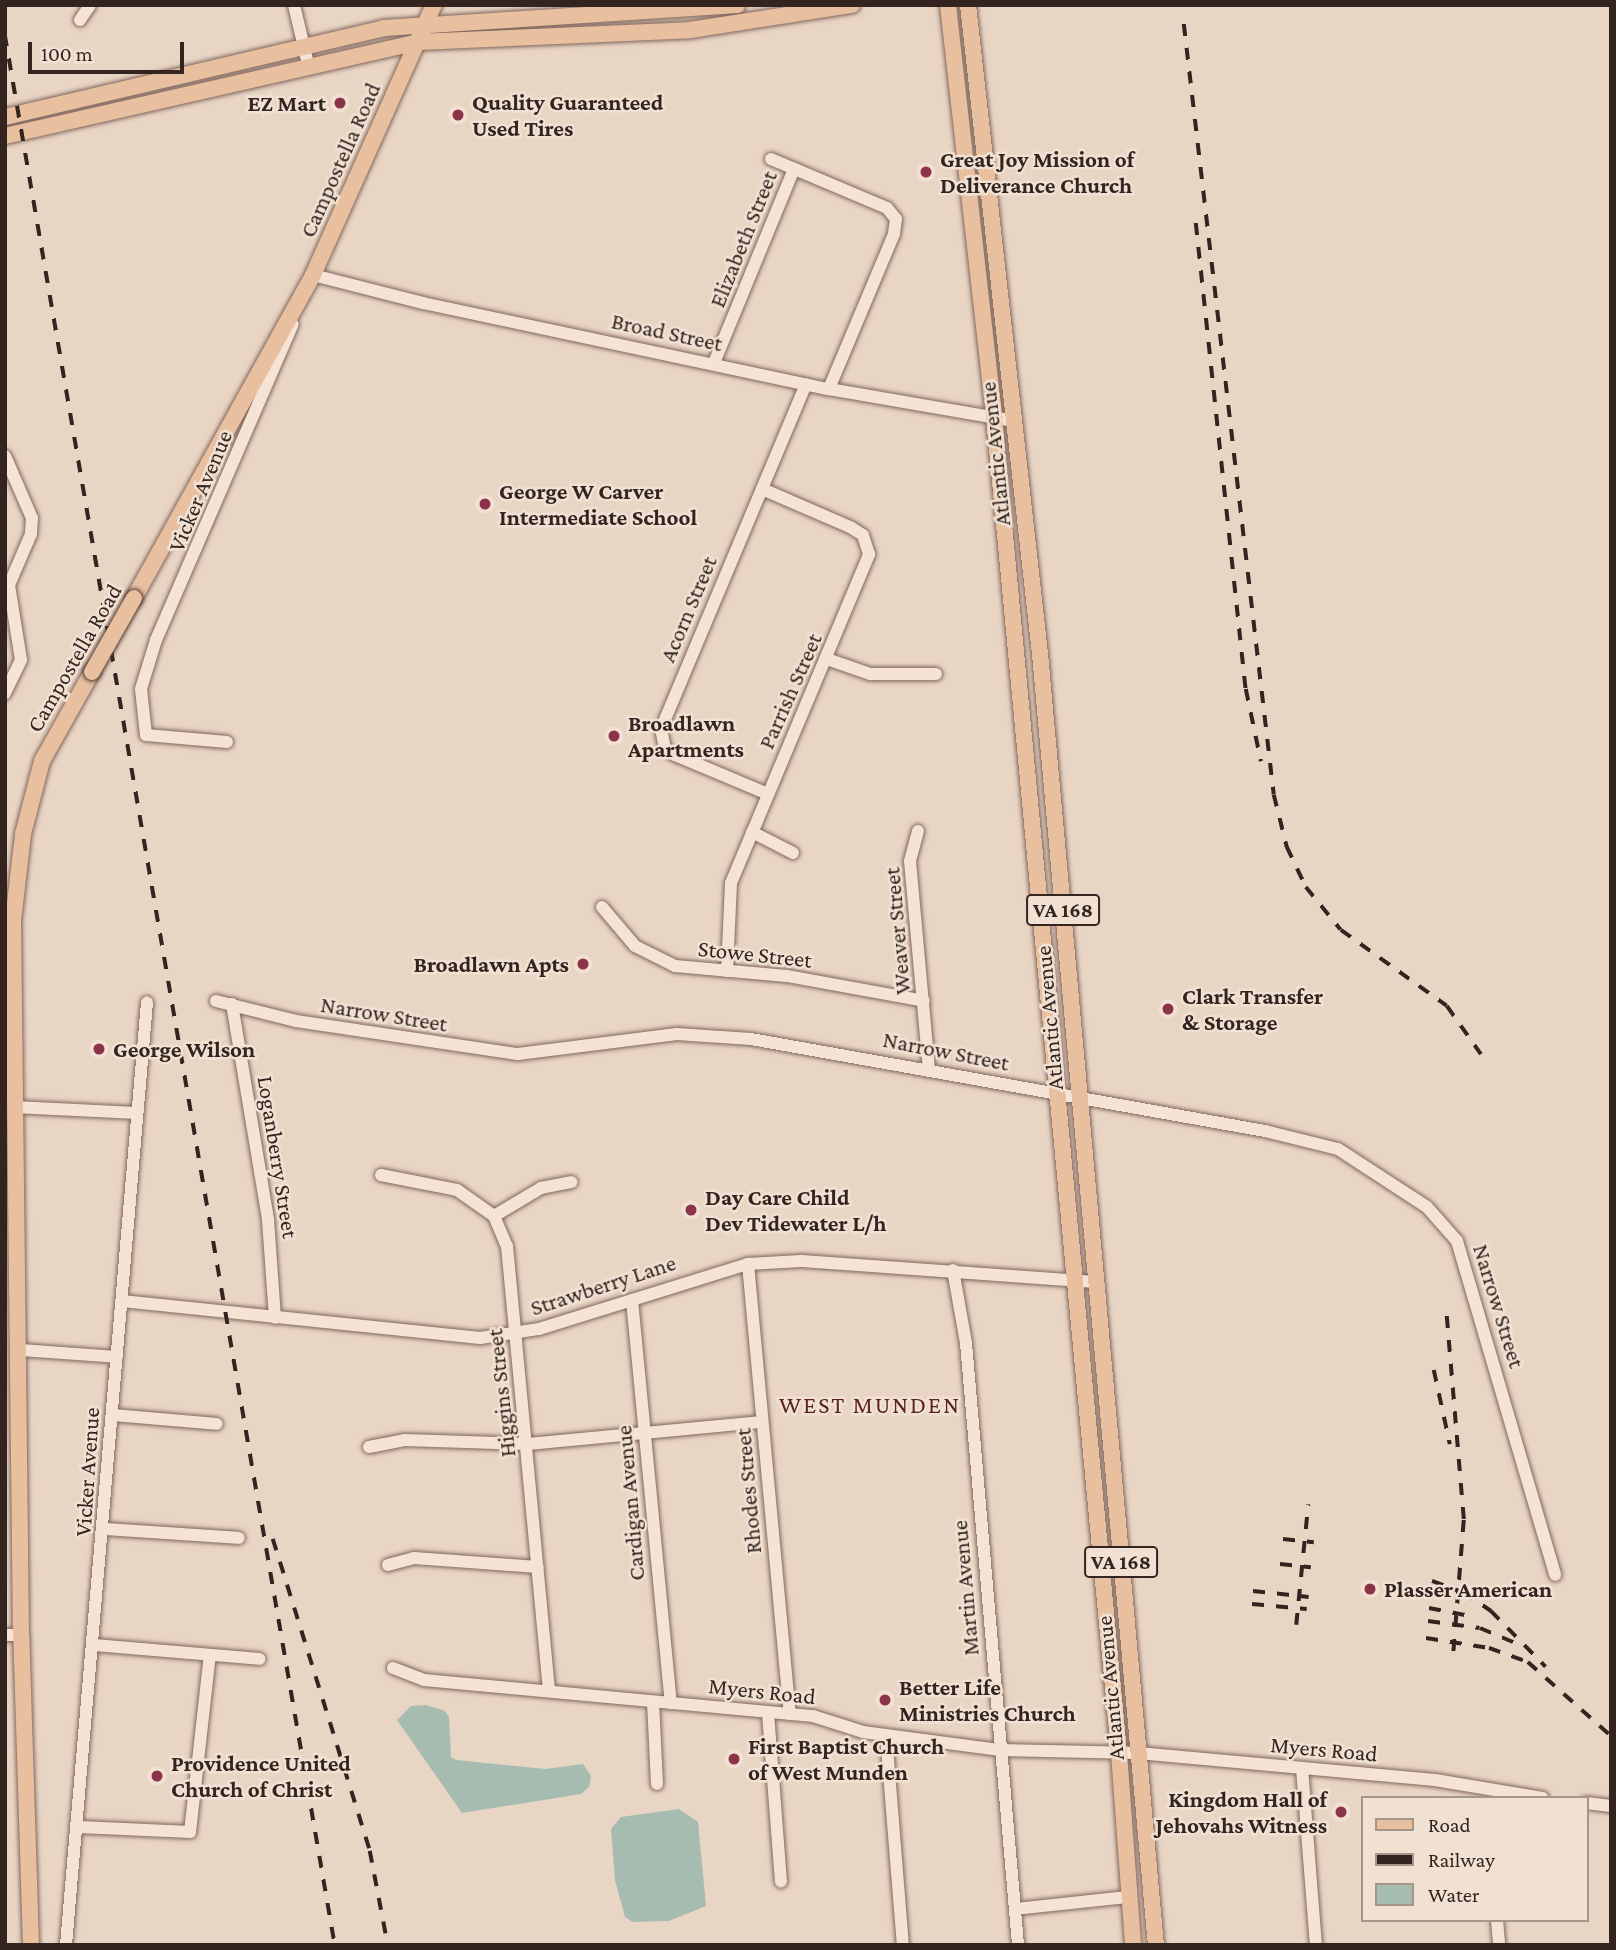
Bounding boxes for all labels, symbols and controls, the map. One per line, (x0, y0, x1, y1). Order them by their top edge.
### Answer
scale bar (32, 28, 187, 72)
text: 100 m (41, 42, 93, 66)
street label: Campostella Road (294, 78, 386, 242)
place label: Quality Guaranteed Used Tires (472, 88, 663, 142)
place label: EZ Mart (247, 89, 326, 117)
marker: EZ Mart (332, 95, 348, 111)
marker: Quality Guaranteed Used Tires (450, 107, 466, 123)
place label: Great Joy Mission of Deliverance Church (940, 145, 1134, 199)
marker: Great Joy Mission of Deliverance Church (918, 164, 934, 180)
street label: Elizabeth Street (703, 167, 783, 311)
street label: Broad Street (609, 307, 725, 357)
street label: Atlantic Avenue (974, 381, 1016, 527)
street label: Vicker Avenue (162, 426, 238, 556)
place label: George W Carver Intermediate School (499, 477, 697, 531)
marker: George W Carver Intermediate School (477, 496, 493, 512)
street label: Acorn Street (653, 552, 723, 666)
street label: Campostella Road (20, 579, 128, 737)
street label: Parrish Street (752, 629, 828, 753)
place label: Broadlawn Apartments (628, 709, 744, 763)
marker: Broadlawn Apartments (606, 728, 622, 744)
street label: Weaver Street (878, 866, 916, 996)
road number: VA 168 (1024, 892, 1102, 928)
street label: Stowe Street (697, 934, 813, 974)
street label: Atlantic Avenue (1029, 945, 1069, 1091)
place label: Broadlawn Apts (413, 950, 569, 978)
marker: Broadlawn Apts (575, 956, 591, 972)
place label: Clark Transfer & Storage (1182, 982, 1323, 1036)
street label: Narrow Street (319, 990, 449, 1038)
marker: Clark Transfer & Storage (1160, 1001, 1176, 1017)
street label: Narrow Street (881, 1025, 1011, 1077)
place label: George Wilson (113, 1035, 255, 1063)
marker: George Wilson (91, 1041, 107, 1057)
street label: Loganberry Street (252, 1074, 304, 1240)
place label: Day Care Child Dev Tidewater L/h (705, 1183, 886, 1237)
marker: Day Care Child Dev Tidewater L/h (683, 1202, 699, 1218)
street label: Narrow Street (1467, 1241, 1531, 1371)
street label: Strawberry Lane (527, 1249, 679, 1321)
street label: Higgins Street (481, 1327, 521, 1459)
district label: WEST MUNDEN (780, 1391, 960, 1419)
street label: Vicker Avenue (69, 1407, 105, 1537)
street label: Cardigan Avenue (609, 1424, 651, 1582)
street label: Rhodes Street (729, 1427, 767, 1555)
street label: Martin Avenue (945, 1519, 985, 1657)
road number: VA 168 (1082, 1544, 1160, 1580)
place label: Plasser American (1384, 1575, 1552, 1603)
marker: Plasser American (1362, 1581, 1378, 1597)
street label: Atlantic Avenue (1090, 1615, 1130, 1761)
street label: Myers Road (707, 1672, 817, 1710)
place label: Better Life Ministries Church (899, 1673, 1076, 1727)
marker: Better Life Ministries Church (877, 1692, 893, 1708)
street label: Myers Road (1269, 1731, 1379, 1767)
place label: First Baptist Church of West Munden (748, 1732, 944, 1786)
place label: Providence United Church of Christ (171, 1749, 351, 1803)
marker: First Baptist Church of West Munden (726, 1751, 742, 1767)
marker: Providence United Church of Christ (149, 1768, 165, 1784)
place label: Kingdom Hall of Jehovahs Witness (1156, 1785, 1327, 1839)
legend (1360, 1796, 1588, 1922)
marker: Kingdom Hall of Jehovahs Witness (1333, 1804, 1349, 1820)
text: Road (1428, 1813, 1471, 1837)
text: Railway (1428, 1848, 1495, 1872)
text: Water (1428, 1883, 1480, 1907)

